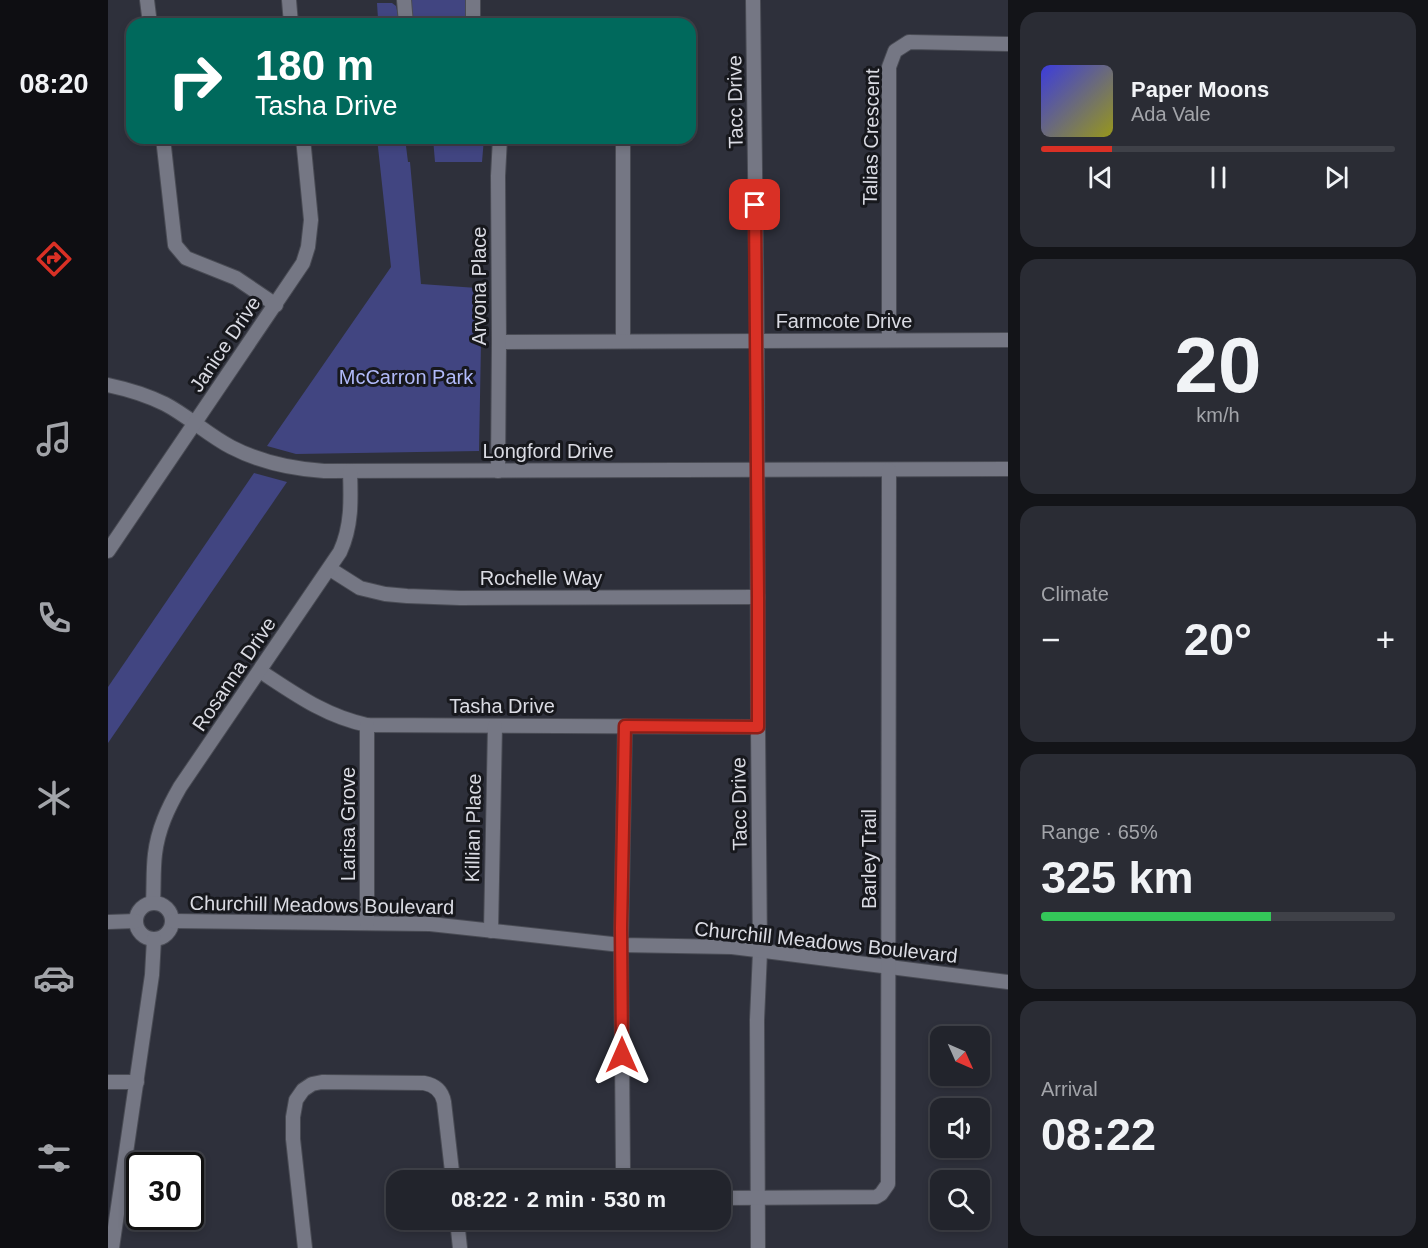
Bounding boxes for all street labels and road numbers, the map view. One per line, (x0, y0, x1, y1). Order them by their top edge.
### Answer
street label: Tacc Drive (723, 55, 747, 149)
street label: Talias Crescent (859, 68, 883, 206)
street label: Arvona Place (468, 227, 490, 345)
street label: Janice Drive (185, 292, 265, 396)
street label: Farmcote Drive (776, 310, 912, 332)
street label: Longford Drive (482, 440, 614, 462)
street label: Rochelle Way (480, 567, 602, 589)
street label: Rosanna Drive (188, 613, 280, 735)
street label: Tasha Drive (449, 695, 555, 717)
street label: Tacc Drive (727, 757, 751, 851)
street label: Larisa Grove (337, 767, 359, 881)
street label: Killian Place (461, 773, 485, 883)
street label: Barley Trail (858, 809, 880, 909)
street label: Churchill Meadows Boulevard (190, 892, 454, 918)
street label: Churchill Meadows Boulevard (693, 917, 959, 967)

